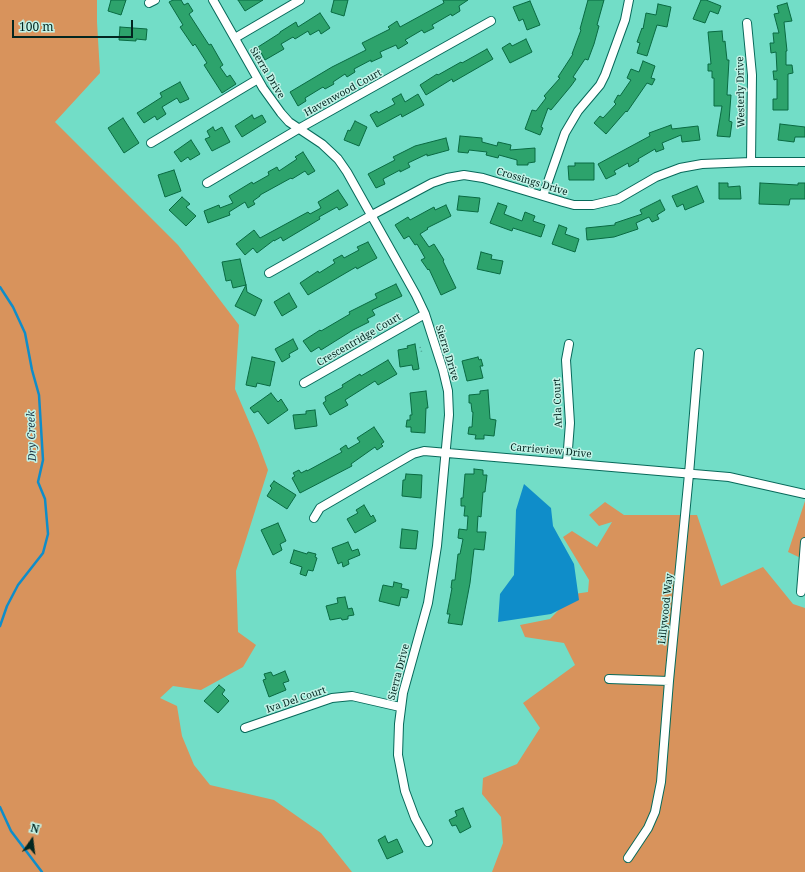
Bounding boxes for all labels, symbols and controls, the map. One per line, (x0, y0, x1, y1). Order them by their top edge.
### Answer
scale bar (14, 12, 135, 38)
text: 100 m (19, 18, 54, 35)
street label: Sierra Drive (247, 45, 287, 101)
street label: Westerly Drive (734, 56, 748, 128)
street label: Havenwood Court (302, 67, 384, 119)
street label: Crossings Drive (495, 165, 569, 199)
street label: Crescentridge Court (315, 311, 403, 369)
street label: Sierra Drive (433, 324, 461, 382)
street label: Arla Court (551, 378, 565, 428)
water label: Dry Creek (25, 410, 39, 462)
street label: Carrieview Drive (510, 441, 592, 461)
street label: Lillywood Way (656, 573, 676, 645)
street label: Sierra Drive (386, 643, 412, 701)
street label: Iva Del Court (264, 684, 328, 716)
north arrow (12, 820, 52, 860)
text: N (29, 820, 41, 836)

